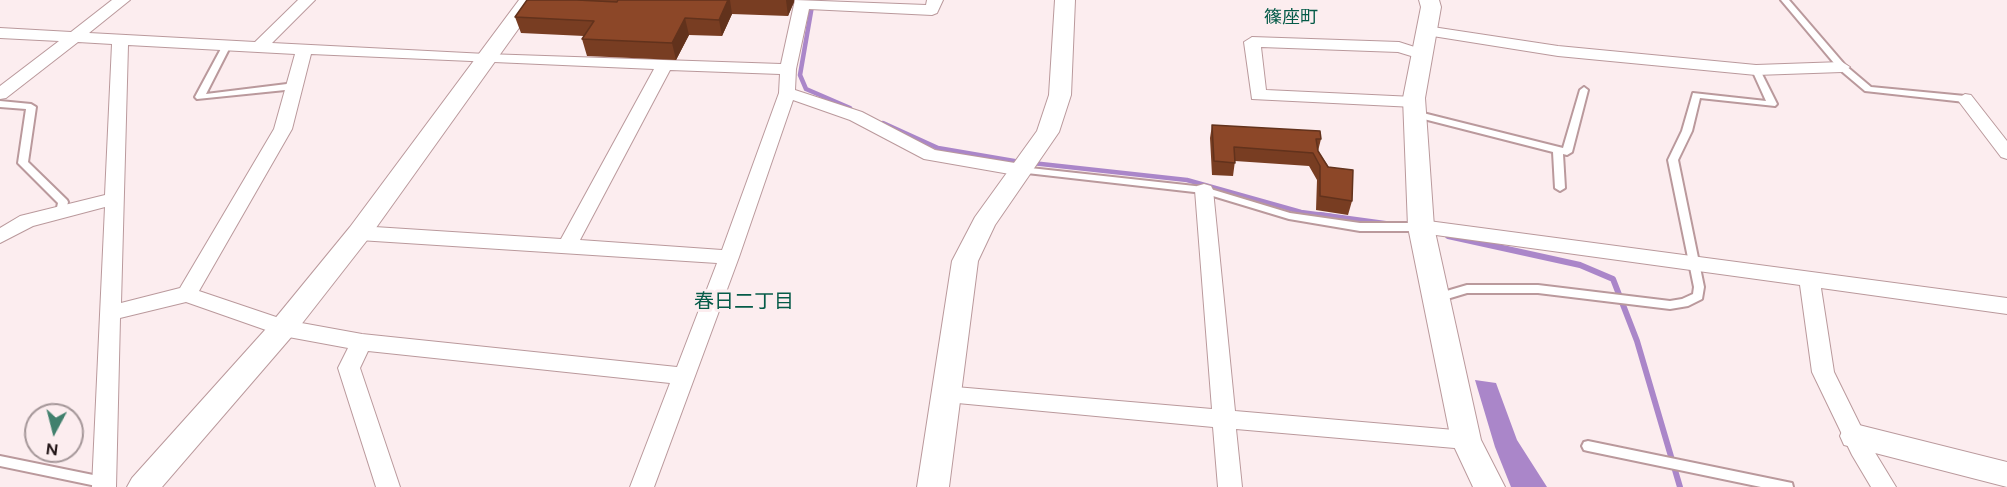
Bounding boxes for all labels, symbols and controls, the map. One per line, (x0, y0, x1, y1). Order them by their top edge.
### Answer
district label: 篠座町 (1264, 7, 1318, 29)
district label: 春日二丁目 (694, 290, 794, 314)
north arrow (24, 403, 84, 463)
text: N (45, 439, 59, 460)

